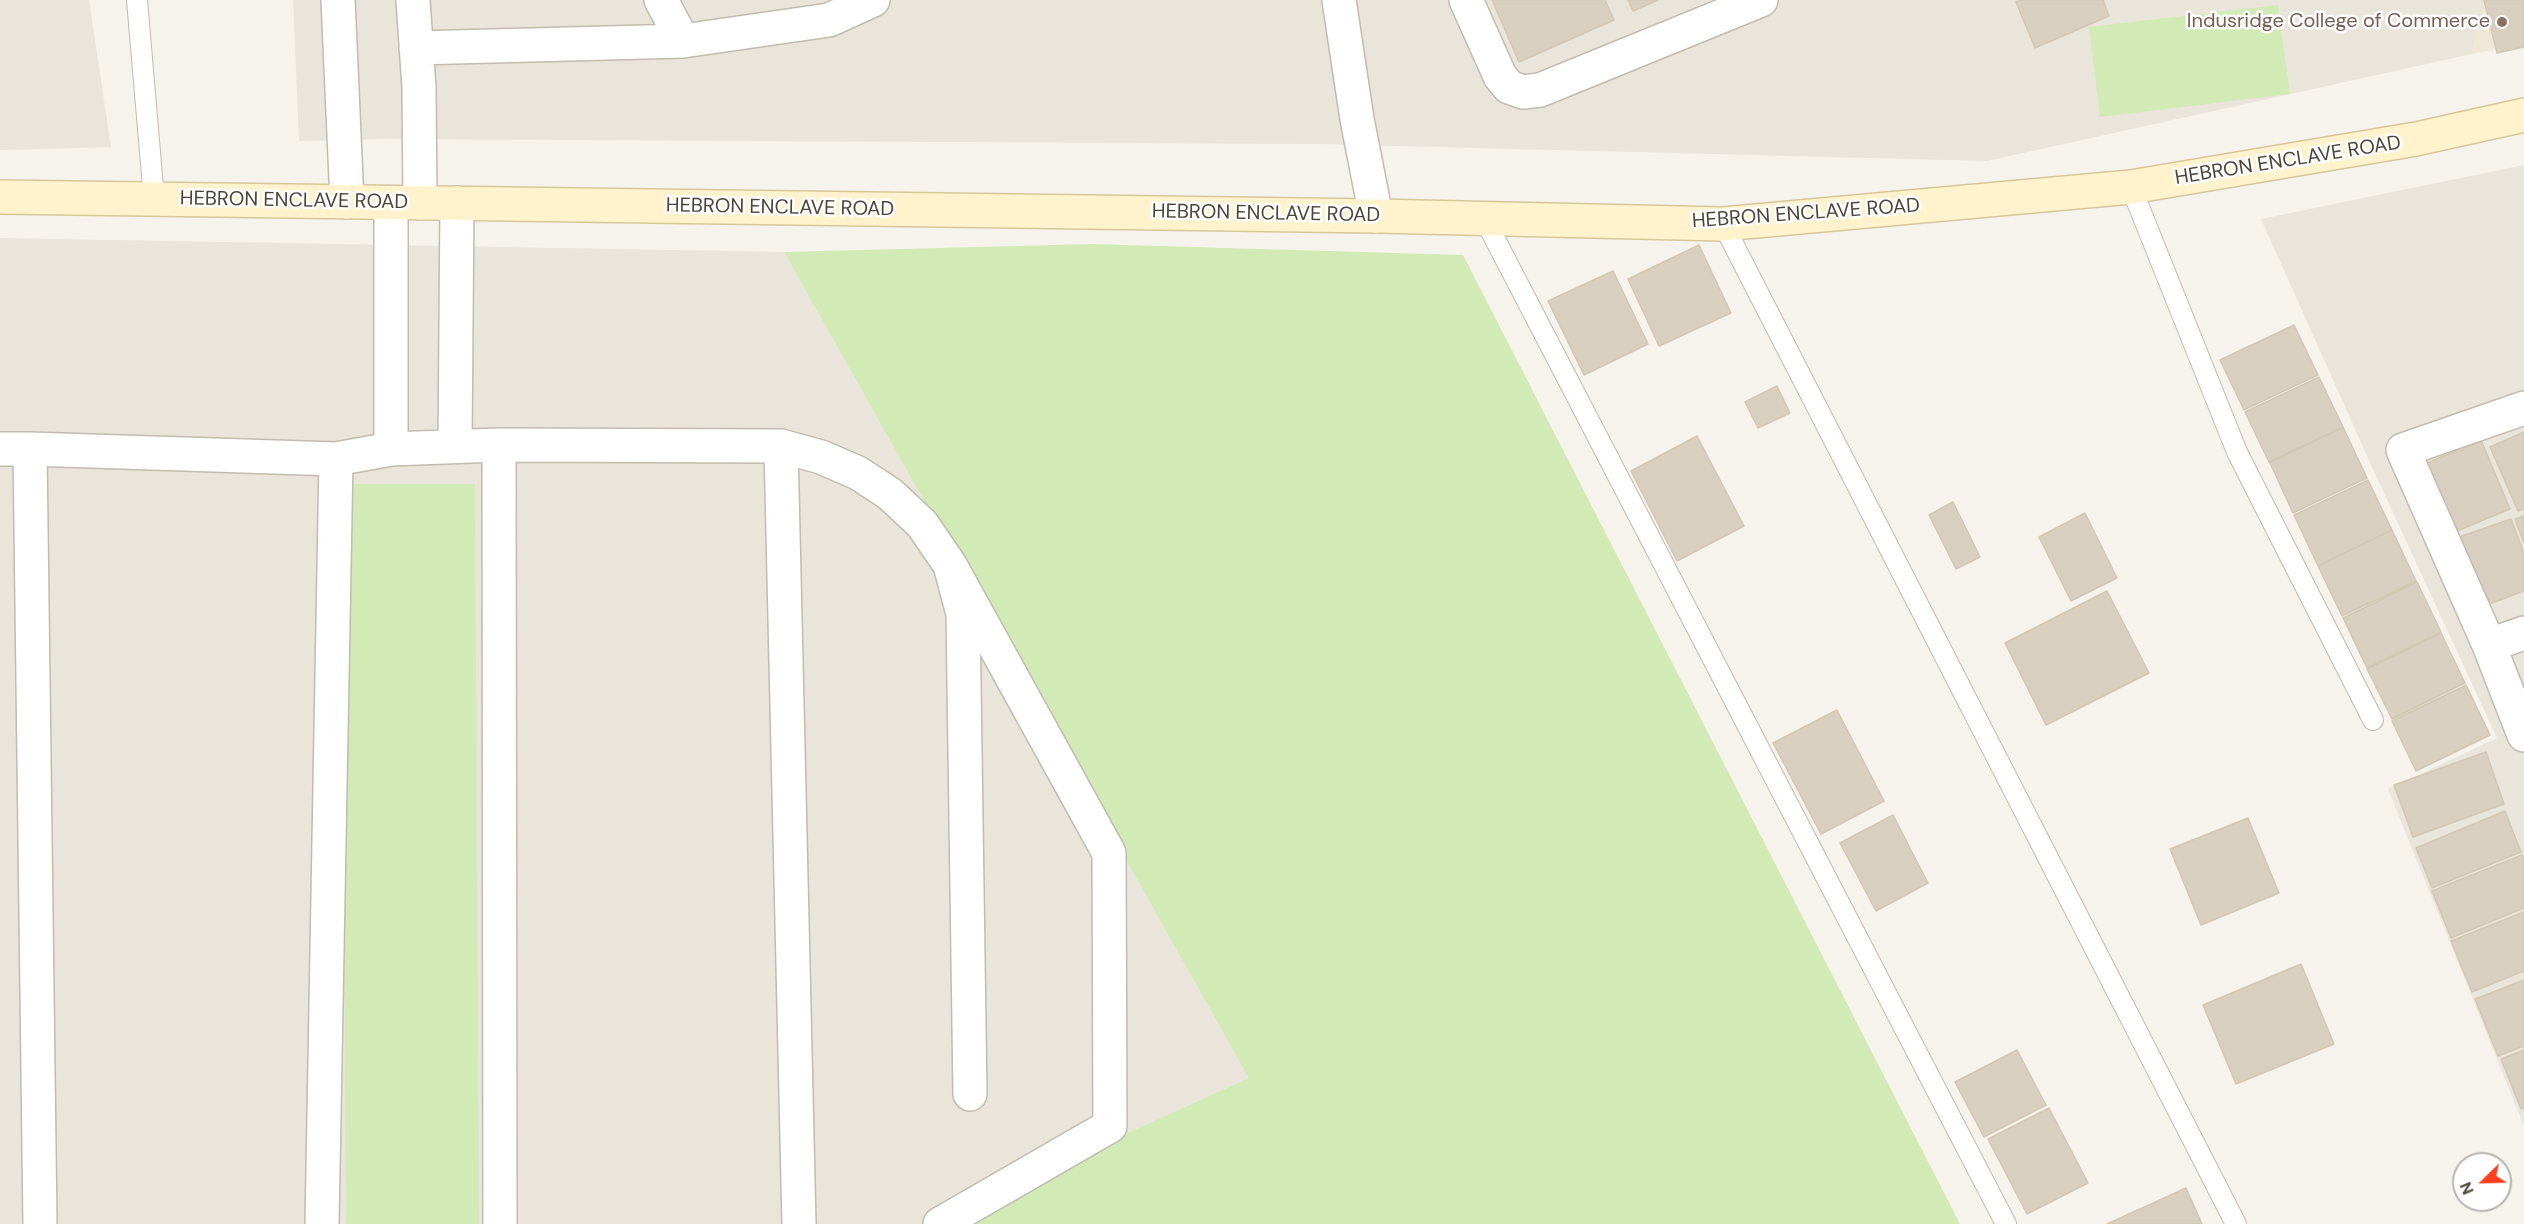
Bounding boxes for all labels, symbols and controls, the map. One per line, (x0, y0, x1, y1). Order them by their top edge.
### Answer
place label: Indusridge College of Commerce (2187, 10, 2490, 34)
marker: Indusridge College of Commerce (2495, 15, 2509, 29)
street label: HEBRON ENCLAVE ROAD (2173, 131, 2403, 191)
street label: HEBRON ENCLAVE ROAD (180, 187, 408, 215)
street label: HEBRON ENCLAVE ROAD (666, 194, 894, 222)
street label: HEBRON ENCLAVE ROAD (1691, 194, 1921, 234)
street label: HEBRON ENCLAVE ROAD (1152, 200, 1380, 228)
north arrow (2452, 1152, 2512, 1212)
text: N (2455, 1179, 2479, 1198)

